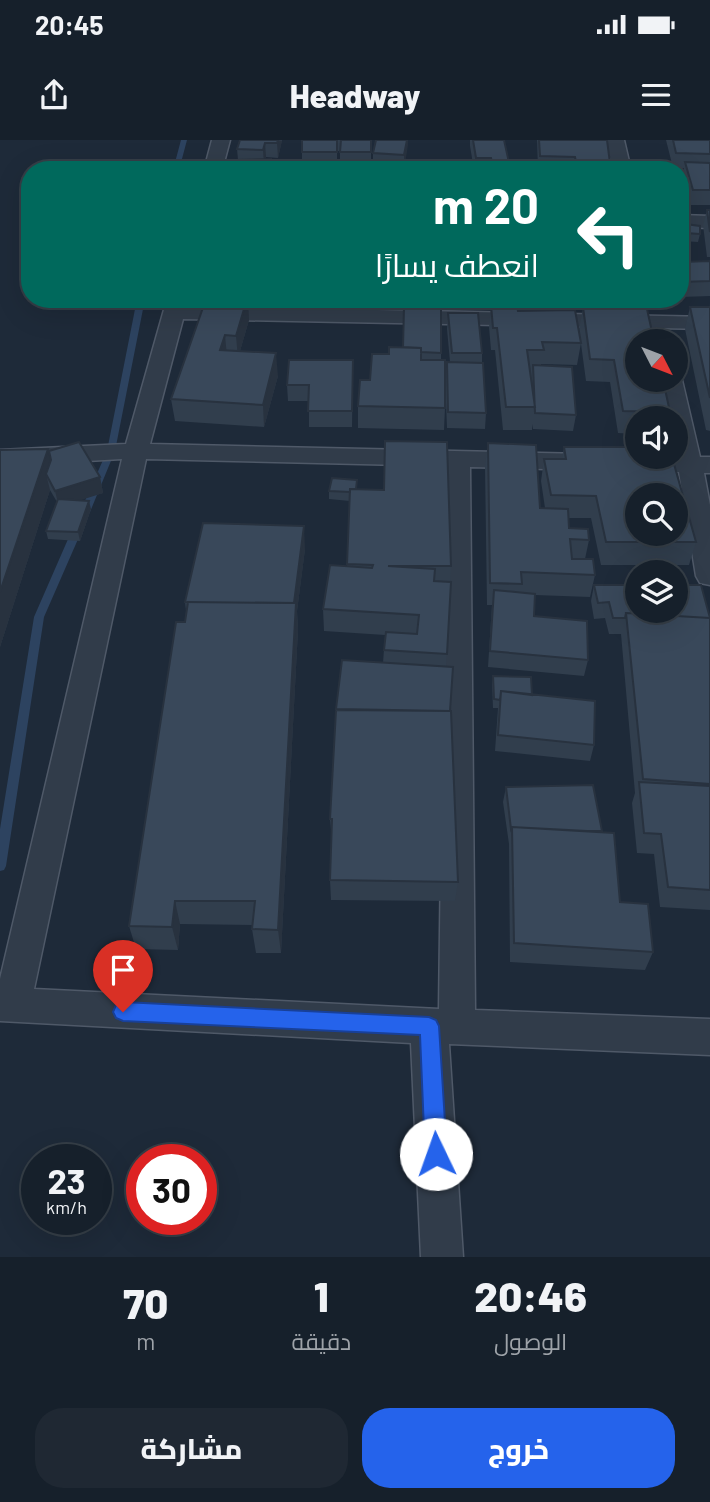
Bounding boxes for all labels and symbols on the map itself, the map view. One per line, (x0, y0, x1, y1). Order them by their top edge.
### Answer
north arrow (625, 329, 688, 392)
pin (93, 940, 153, 1012)
position arrow (399, 1117, 473, 1191)
speed limit sign: 30 (126, 1144, 217, 1235)

